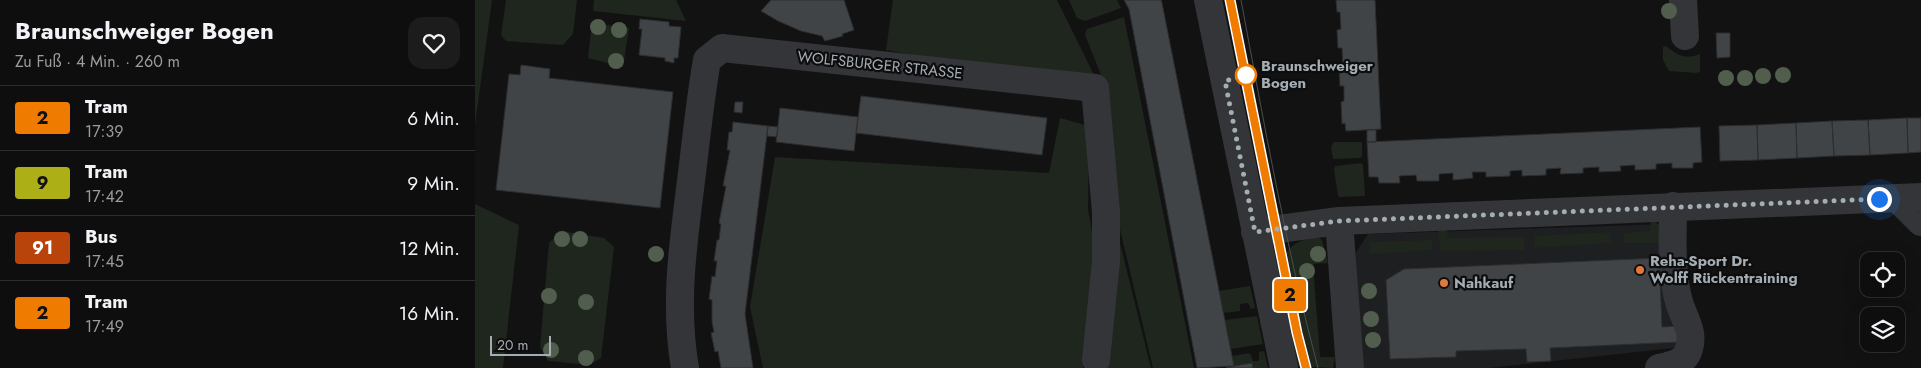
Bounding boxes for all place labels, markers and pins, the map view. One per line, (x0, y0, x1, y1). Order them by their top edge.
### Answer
place label: Braunschweiger Bogen (1261, 55, 1374, 94)
marker: Braunschweiger Bogen (1235, 64, 1257, 86)
place label: Reha-Sport Dr. Wolff Rückentraining (1650, 250, 1798, 289)
marker: Reha-Sport Dr. Wolff Rückentraining (1634, 264, 1646, 276)
place label: Nahkauf (1454, 272, 1514, 294)
marker: Nahkauf (1438, 277, 1450, 289)

